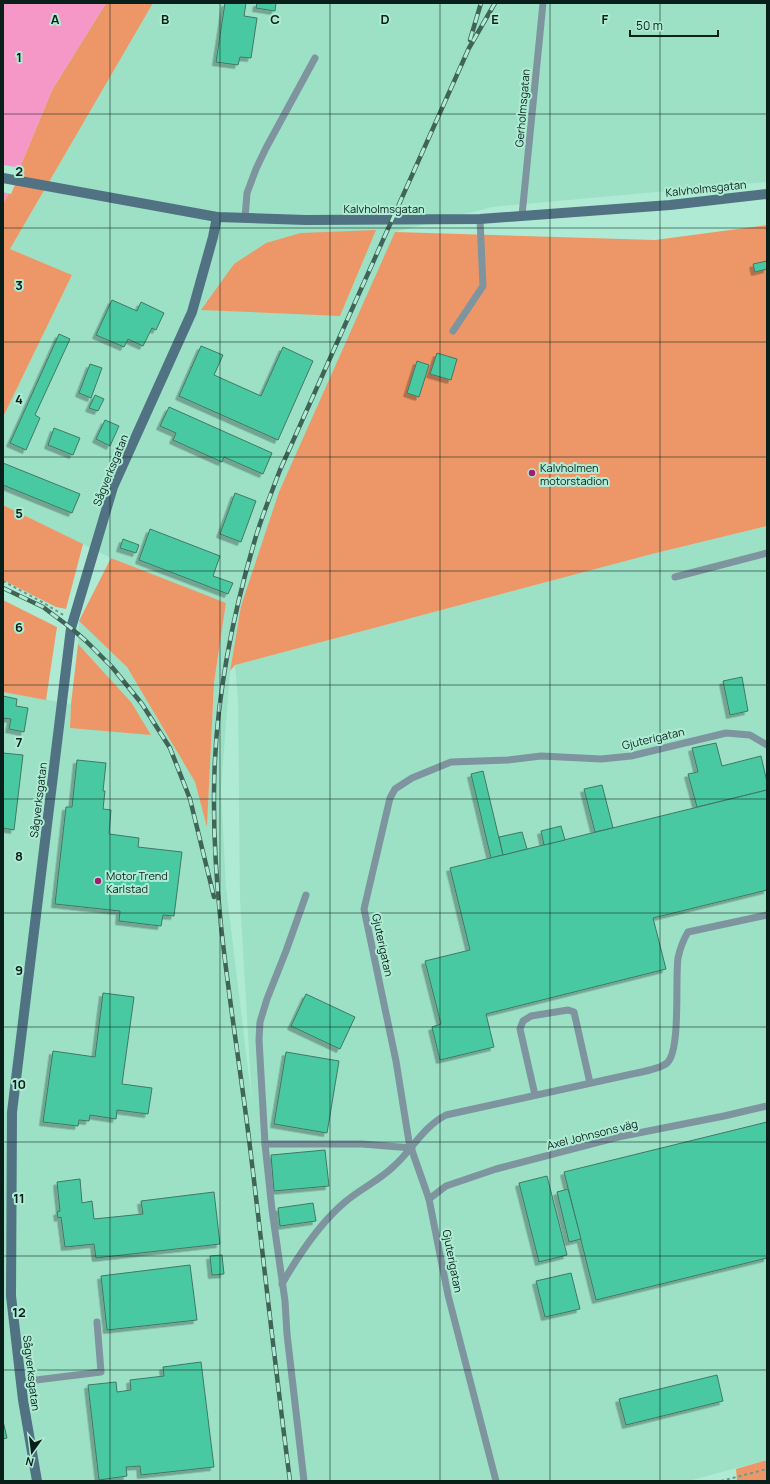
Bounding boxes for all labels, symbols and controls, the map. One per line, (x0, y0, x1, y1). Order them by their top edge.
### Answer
text: A (51, 10, 60, 28)
text: B (161, 10, 169, 28)
text: C (270, 10, 280, 28)
text: D (380, 10, 390, 28)
text: E (491, 10, 499, 28)
text: F (602, 10, 609, 28)
scale bar (630, 12, 718, 38)
text: 50 m (636, 17, 663, 34)
text: 1 (16, 48, 22, 66)
street label: Gerholmsgatan (511, 68, 533, 148)
text: 2 (15, 162, 23, 180)
street label: Kalvholmsgatan (665, 176, 747, 200)
street label: Kalvholmsgatan (343, 201, 425, 216)
text: 3 (15, 276, 23, 294)
text: 4 (15, 390, 23, 408)
street label: Sågverksgatan (89, 432, 131, 508)
place label: Kalvholmen motorstadion (540, 460, 609, 488)
marker: Kalvholmen motorstadion (527, 468, 537, 478)
text: 5 (15, 504, 23, 522)
text: 6 (15, 618, 23, 636)
street label: Gjuterigatan (620, 724, 686, 752)
text: 7 (16, 733, 23, 751)
street label: Sågverksgatan (26, 761, 50, 839)
text: 8 (15, 847, 23, 865)
place label: Motor Trend Karlstad (106, 868, 168, 896)
marker: Motor Trend Karlstad (93, 876, 103, 886)
street label: Gjuterigatan (369, 912, 397, 978)
text: 9 (15, 961, 23, 979)
text: 10 (12, 1075, 26, 1093)
street label: Axel Johnsons väg (545, 1115, 639, 1153)
text: 11 (13, 1189, 25, 1207)
street label: Gjuterigatan (440, 1228, 466, 1294)
text: 12 (12, 1303, 26, 1321)
street label: Sågverksgatan (20, 1334, 44, 1412)
north arrow (12, 1432, 52, 1472)
text: N (24, 1454, 35, 1470)

